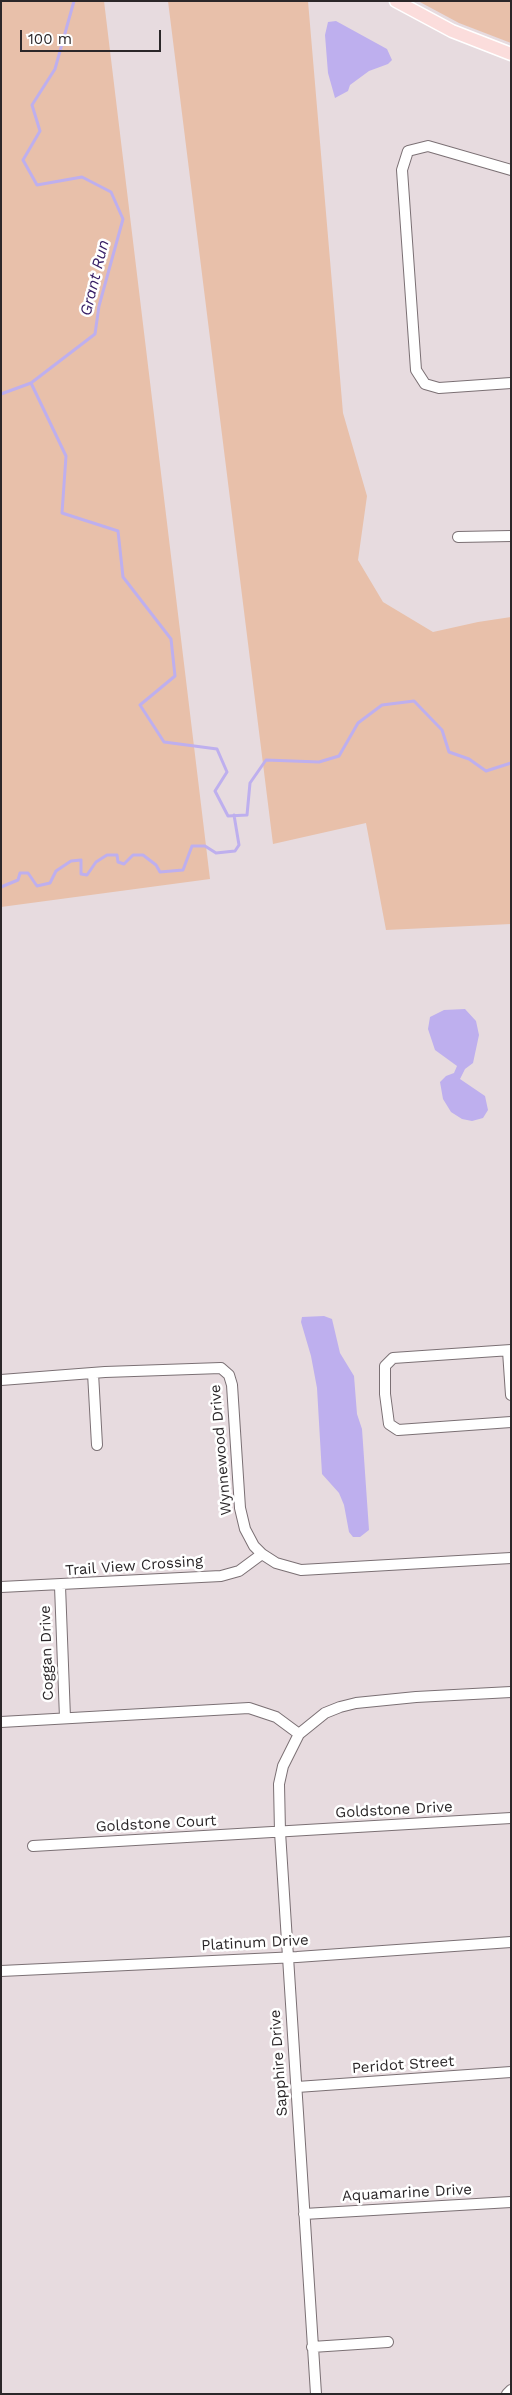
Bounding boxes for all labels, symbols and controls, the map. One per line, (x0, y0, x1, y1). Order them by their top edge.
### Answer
scale bar (22, 20, 164, 52)
text: 100 m (28, 30, 72, 48)
water label: Grant Run (76, 238, 114, 318)
street label: Wynnewood Drive (206, 1384, 236, 1516)
street label: Trail View Crossing (64, 1552, 204, 1580)
street label: Coggan Drive (36, 1605, 58, 1701)
street label: Goldstone Drive (335, 1798, 453, 1822)
street label: Goldstone Court (95, 1812, 217, 1836)
street label: Platinum Drive (201, 1931, 309, 1955)
street label: Sapphire Drive (266, 2009, 292, 2117)
street label: Peridot Street (351, 2052, 455, 2078)
street label: Aquamarine Drive (342, 2181, 472, 2205)

